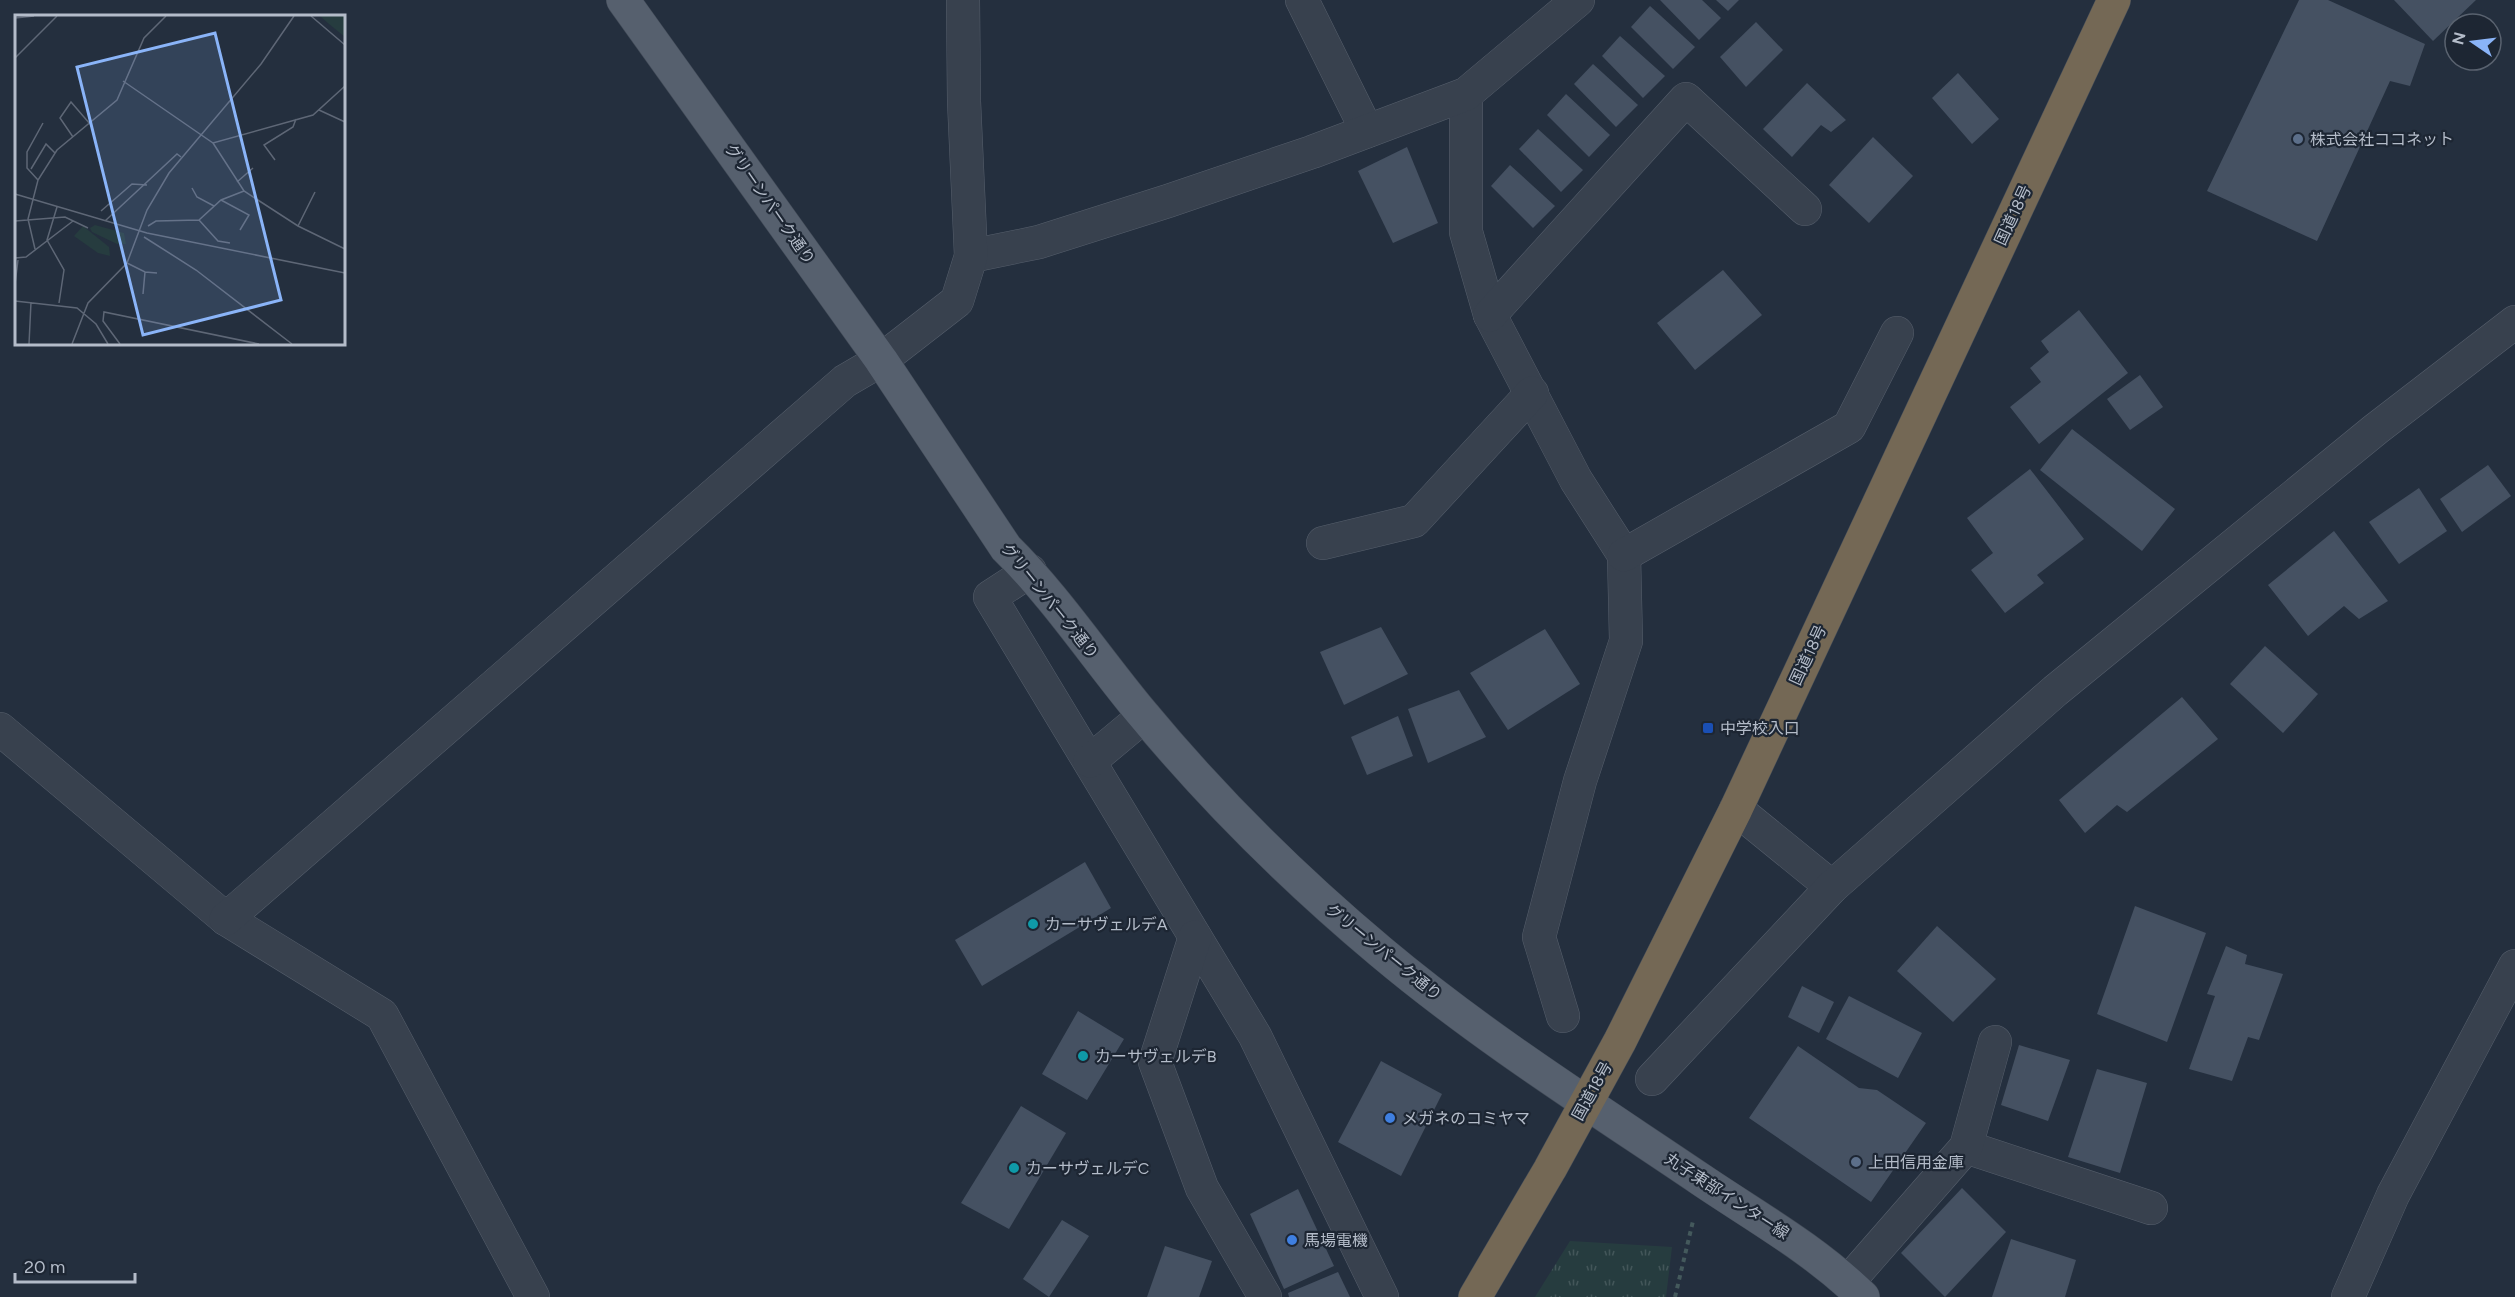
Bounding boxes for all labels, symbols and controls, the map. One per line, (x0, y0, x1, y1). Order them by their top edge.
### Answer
north arrow (2443, 12, 2503, 72)
inset map (15, 15, 345, 345)
text: N (2448, 30, 2470, 47)
place label: 株式会社ココネット (2310, 130, 2454, 149)
marker: 株式会社ココネット (2291, 132, 2305, 146)
street label: グリーンパーク通り (721, 140, 819, 268)
street label: 国道18号 (1991, 182, 2035, 248)
street label: グリーンパーク通り (998, 539, 1102, 663)
street label: 国道18号 (1786, 622, 1830, 688)
place label: 中学校入口 (1720, 719, 1800, 738)
marker: 中学校入口 (1701, 721, 1715, 735)
street label: グリーンパーク通り (1322, 900, 1446, 1004)
place label: カーサヴェルデA (1045, 915, 1168, 934)
marker: カーサヴェルデA (1026, 917, 1040, 931)
place label: カーサヴェルデB (1095, 1047, 1217, 1066)
marker: カーサヴェルデB (1076, 1049, 1090, 1063)
street label: 国道18号 (1568, 1058, 1616, 1124)
place label: メガネのコミヤマ (1402, 1109, 1530, 1128)
marker: メガネのコミヤマ (1383, 1111, 1397, 1125)
street label: 丸子東部インター線 (1661, 1149, 1793, 1243)
place label: 上田信用金庫 (1868, 1153, 1964, 1172)
marker: 上田信用金庫 (1849, 1155, 1863, 1169)
place label: カーサヴェルデC (1026, 1159, 1149, 1178)
marker: カーサヴェルデC (1007, 1161, 1021, 1175)
place label: 馬場電機 (1304, 1231, 1368, 1250)
marker: 馬場電機 (1285, 1233, 1299, 1247)
scale bar (15, 1246, 135, 1284)
text: 20 m (24, 1256, 65, 1278)

